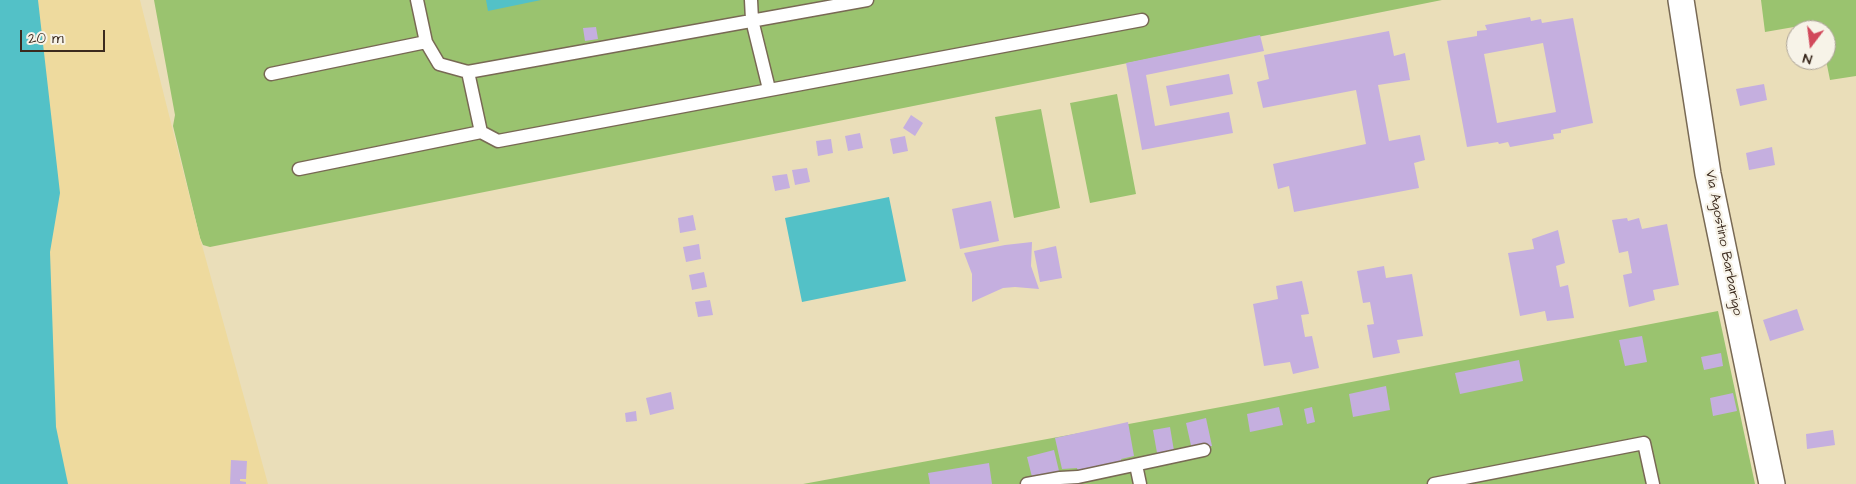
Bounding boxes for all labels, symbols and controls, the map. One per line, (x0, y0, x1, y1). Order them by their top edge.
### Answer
scale bar (22, 20, 108, 52)
north arrow (1786, 20, 1836, 70)
text: 20 m (28, 28, 64, 49)
text: N (1801, 48, 1814, 69)
street label: Via Agostino Barbarigo (1701, 169, 1745, 317)

